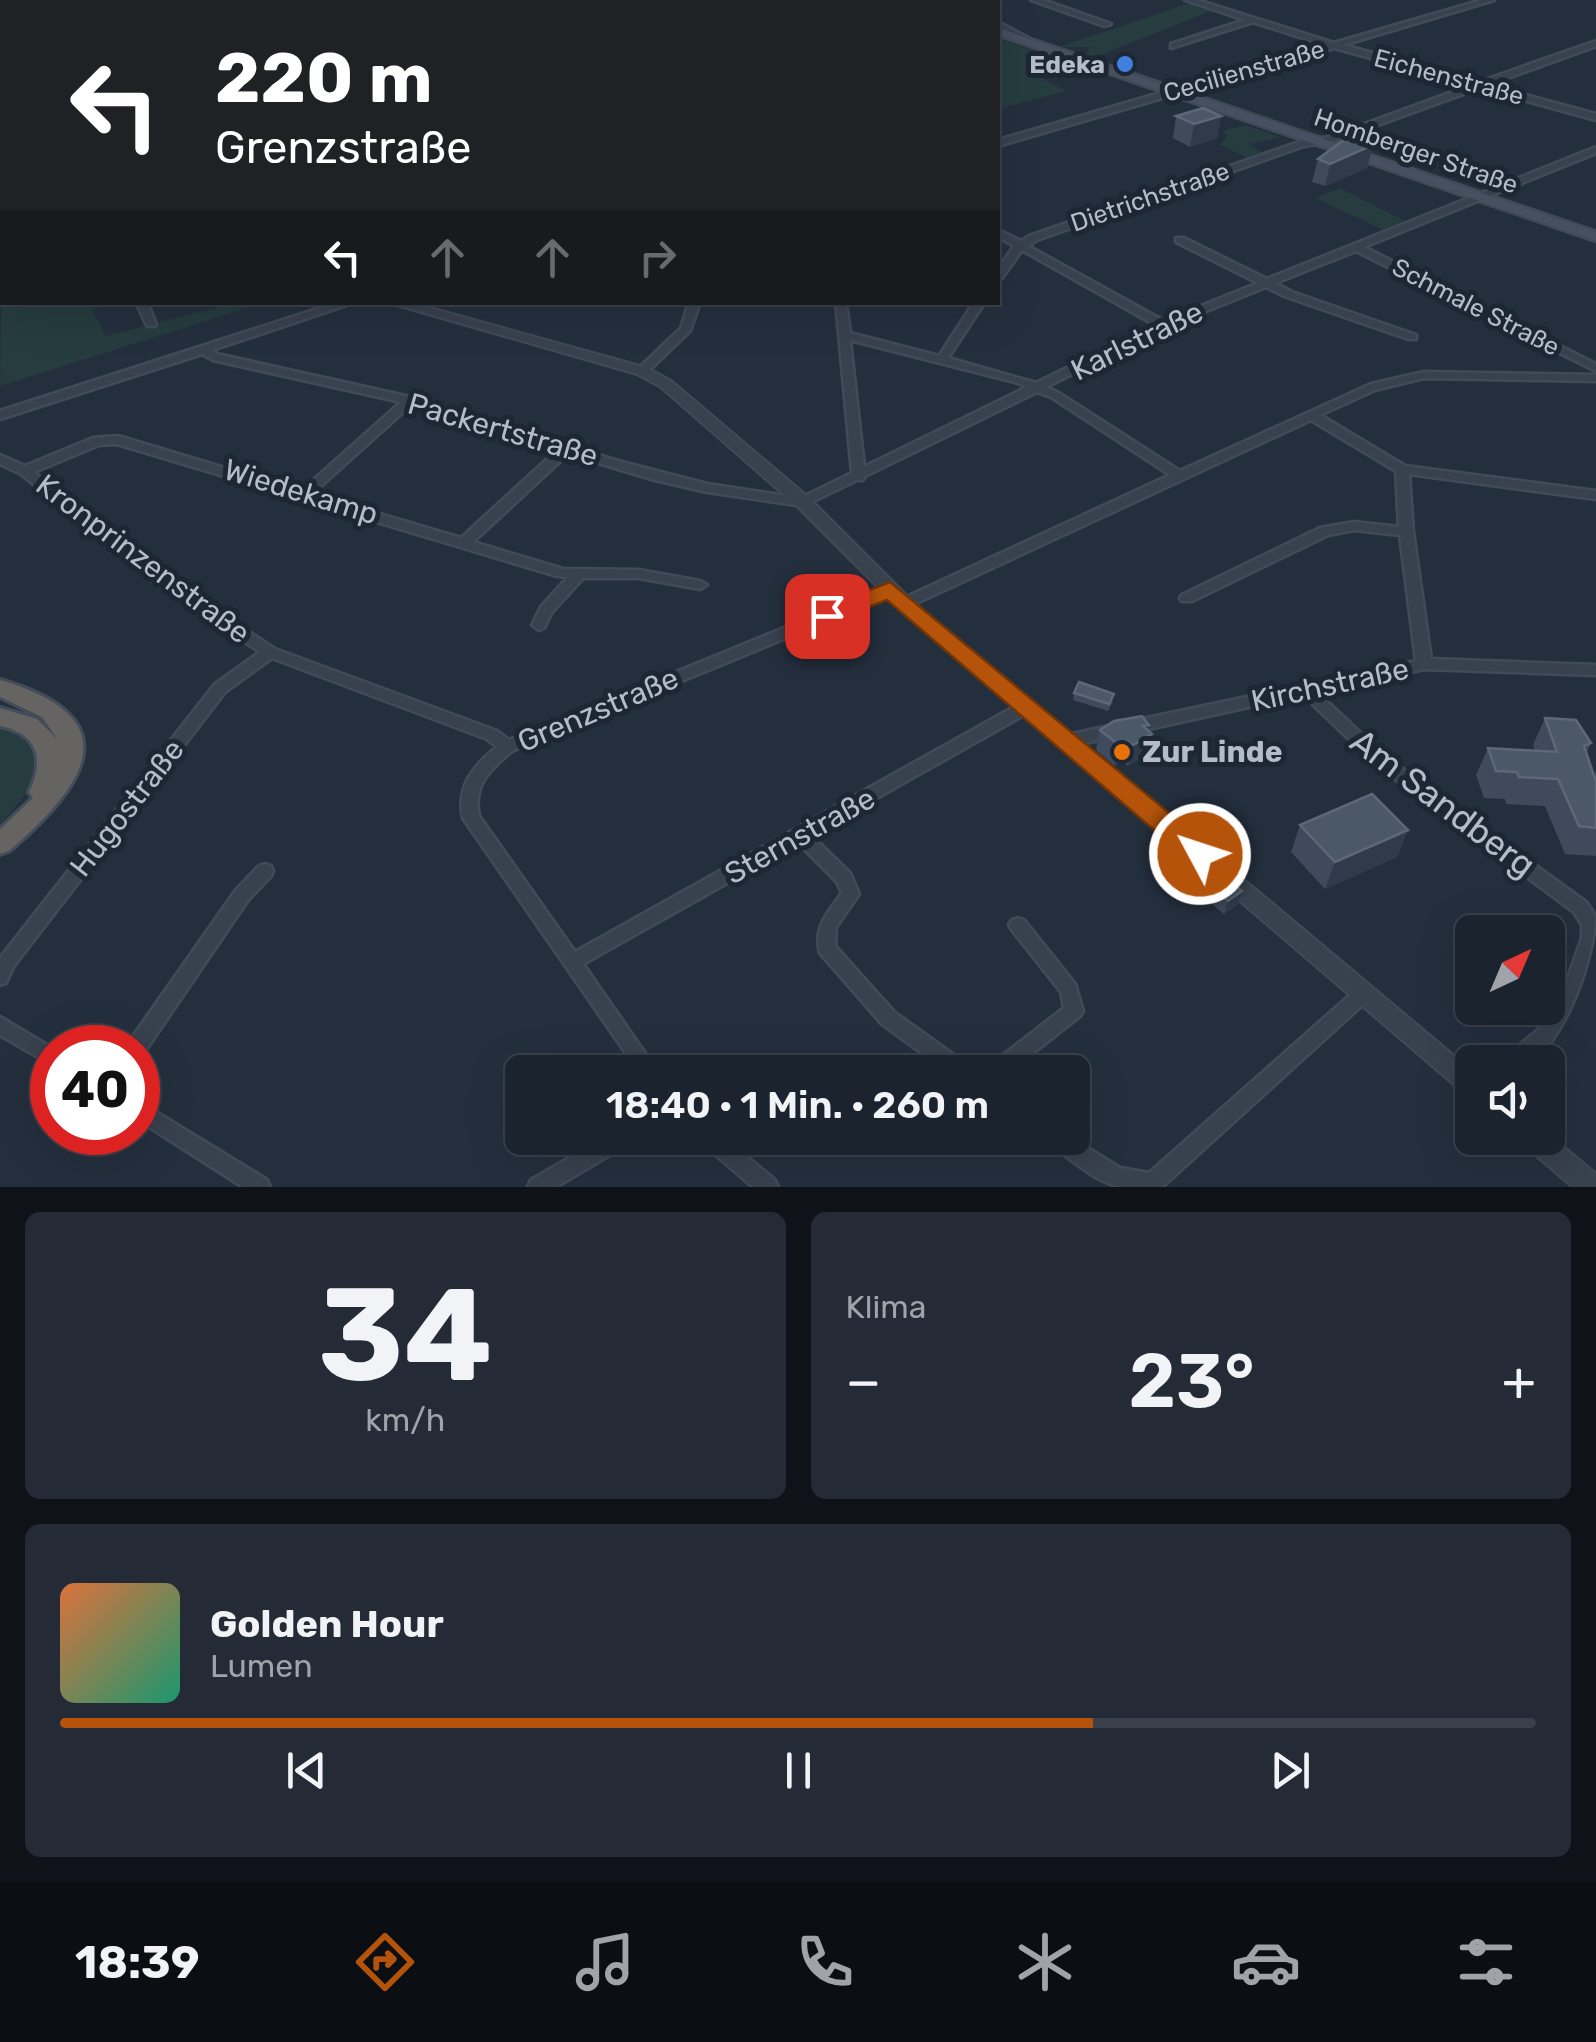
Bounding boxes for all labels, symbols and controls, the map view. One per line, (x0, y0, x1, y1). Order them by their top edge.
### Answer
street label: Cecilienstraße (1160, 34, 1328, 108)
text: 220 m (215, 37, 433, 120)
icon: left (50, 40, 180, 170)
street label: Eichenstraße (1371, 43, 1527, 111)
place label: Edeka (1029, 50, 1105, 79)
marker: Edeka (1114, 53, 1136, 75)
street label: Homberger Straße (1310, 103, 1522, 199)
text: Grenzstraße (215, 121, 471, 174)
street label: Dietrichstraße (1067, 156, 1233, 238)
icon: left (315, 230, 370, 285)
icon: ahead (420, 230, 475, 285)
icon: ahead (525, 230, 580, 285)
icon: right (630, 230, 685, 285)
street label: Schmale Straße (1387, 252, 1565, 362)
street label: Karlstraße (1065, 294, 1209, 388)
street label: Packertstraße (404, 386, 602, 474)
street label: Wiedekamp (220, 452, 382, 532)
street label: Kronprinzenstraße (29, 467, 257, 651)
pin (785, 574, 870, 659)
icon: arrive (800, 589, 855, 644)
street label: Kirchstraße (1248, 651, 1412, 719)
street label: Grenzstraße (512, 660, 684, 760)
street label: Am Sandberg (1342, 720, 1544, 886)
street label: Hugostraße (62, 732, 192, 884)
place label: Zur Linde (1142, 734, 1282, 770)
marker: Zur Linde (1111, 741, 1133, 763)
street label: Sternstraße (719, 780, 881, 892)
position arrow (1148, 802, 1252, 906)
north arrow (1455, 915, 1565, 1025)
map controls (1455, 915, 1565, 1155)
speed limit sign: 40 (30, 1025, 160, 1155)
button: sound (1455, 1045, 1565, 1155)
text: 18:40 · 1 Min. · 260 m (606, 1082, 989, 1128)
text: 34 (318, 1258, 492, 1413)
text: Klima (846, 1288, 926, 1326)
text: 23° (1128, 1337, 1255, 1426)
text: − (846, 1349, 881, 1414)
text: + (1502, 1349, 1536, 1414)
text: km/h (365, 1401, 445, 1439)
text: Golden Hour (210, 1601, 444, 1647)
text: Lumen (210, 1647, 313, 1685)
icon: previous (279, 1743, 334, 1798)
icon: pause (771, 1743, 826, 1798)
icon: next (1263, 1743, 1318, 1798)
icon: directions (350, 1927, 420, 1997)
icon: music (570, 1927, 640, 1997)
icon: phone (790, 1927, 860, 1997)
icon: climate (1010, 1927, 1080, 1997)
icon: car (1231, 1927, 1301, 1997)
icon: filters (1451, 1927, 1521, 1997)
text: 18:39 (75, 1936, 200, 1989)

